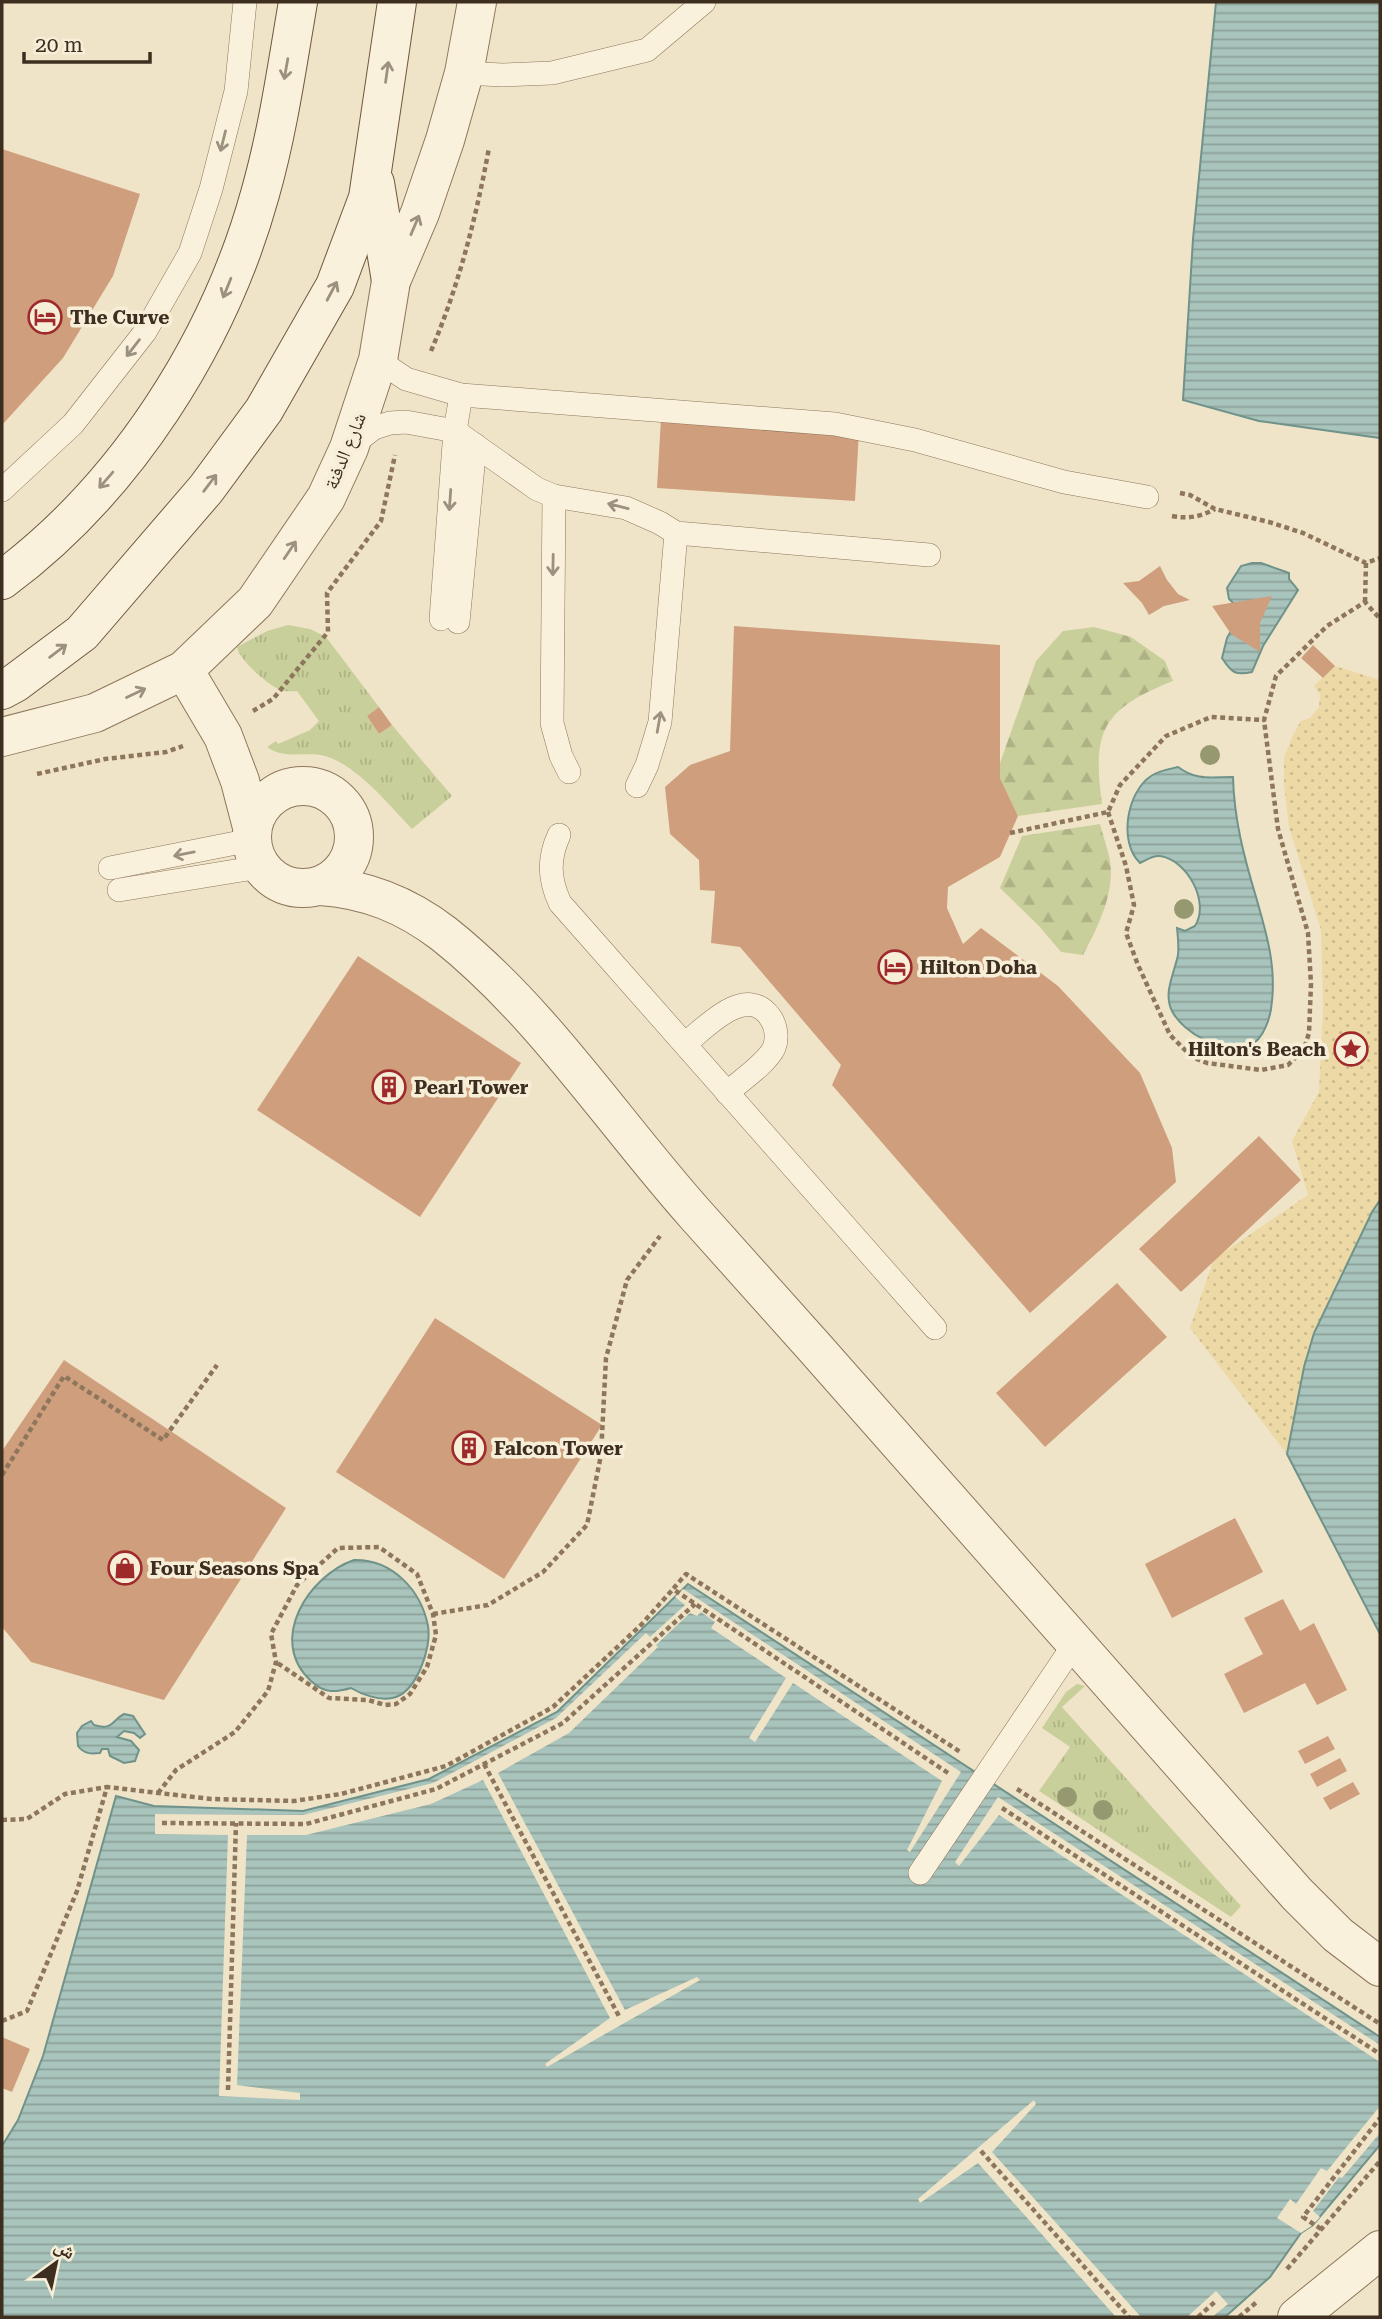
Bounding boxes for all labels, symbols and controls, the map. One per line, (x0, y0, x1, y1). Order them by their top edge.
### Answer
scale bar (24, 21, 150, 65)
text: 20 m (35, 33, 83, 57)
one-way arrow (279, 57, 292, 80)
one-way arrow (381, 61, 394, 84)
one-way arrow (216, 130, 229, 152)
one-way arrow (409, 214, 422, 236)
one-way arrow (220, 277, 233, 298)
one-way arrow (325, 282, 339, 302)
hotel icon: The Curve (26, 298, 64, 336)
place label: The Curve (70, 306, 169, 329)
one-way arrow (125, 338, 140, 357)
street label: شارع الدفنة (319, 409, 371, 493)
one-way arrow (98, 470, 114, 488)
one-way arrow (203, 474, 217, 493)
one-way arrow (443, 488, 456, 510)
one-way arrow (607, 499, 630, 512)
one-way arrow (283, 541, 297, 560)
one-way arrow (546, 553, 560, 576)
one-way arrow (48, 644, 67, 659)
one-way arrow (125, 686, 146, 699)
one-way arrow (653, 711, 667, 734)
one-way arrow (173, 847, 196, 861)
hotel icon: Hilton Doha (876, 948, 914, 986)
place label: Hilton Doha (920, 956, 1037, 979)
place icon: Hilton's Beach (1332, 1030, 1370, 1068)
place label: Hilton's Beach (1188, 1038, 1326, 1061)
building icon: Pearl Tower (370, 1068, 408, 1106)
place label: Pearl Tower (414, 1076, 529, 1099)
building icon: Falcon Tower (450, 1429, 488, 1467)
place label: Falcon Tower (494, 1437, 623, 1460)
shop icon: Four Seasons Spa (106, 1549, 144, 1587)
place label: Four Seasons Spa (150, 1557, 319, 1580)
north arrow (21, 2228, 91, 2298)
text: ش (50, 2234, 80, 2264)

